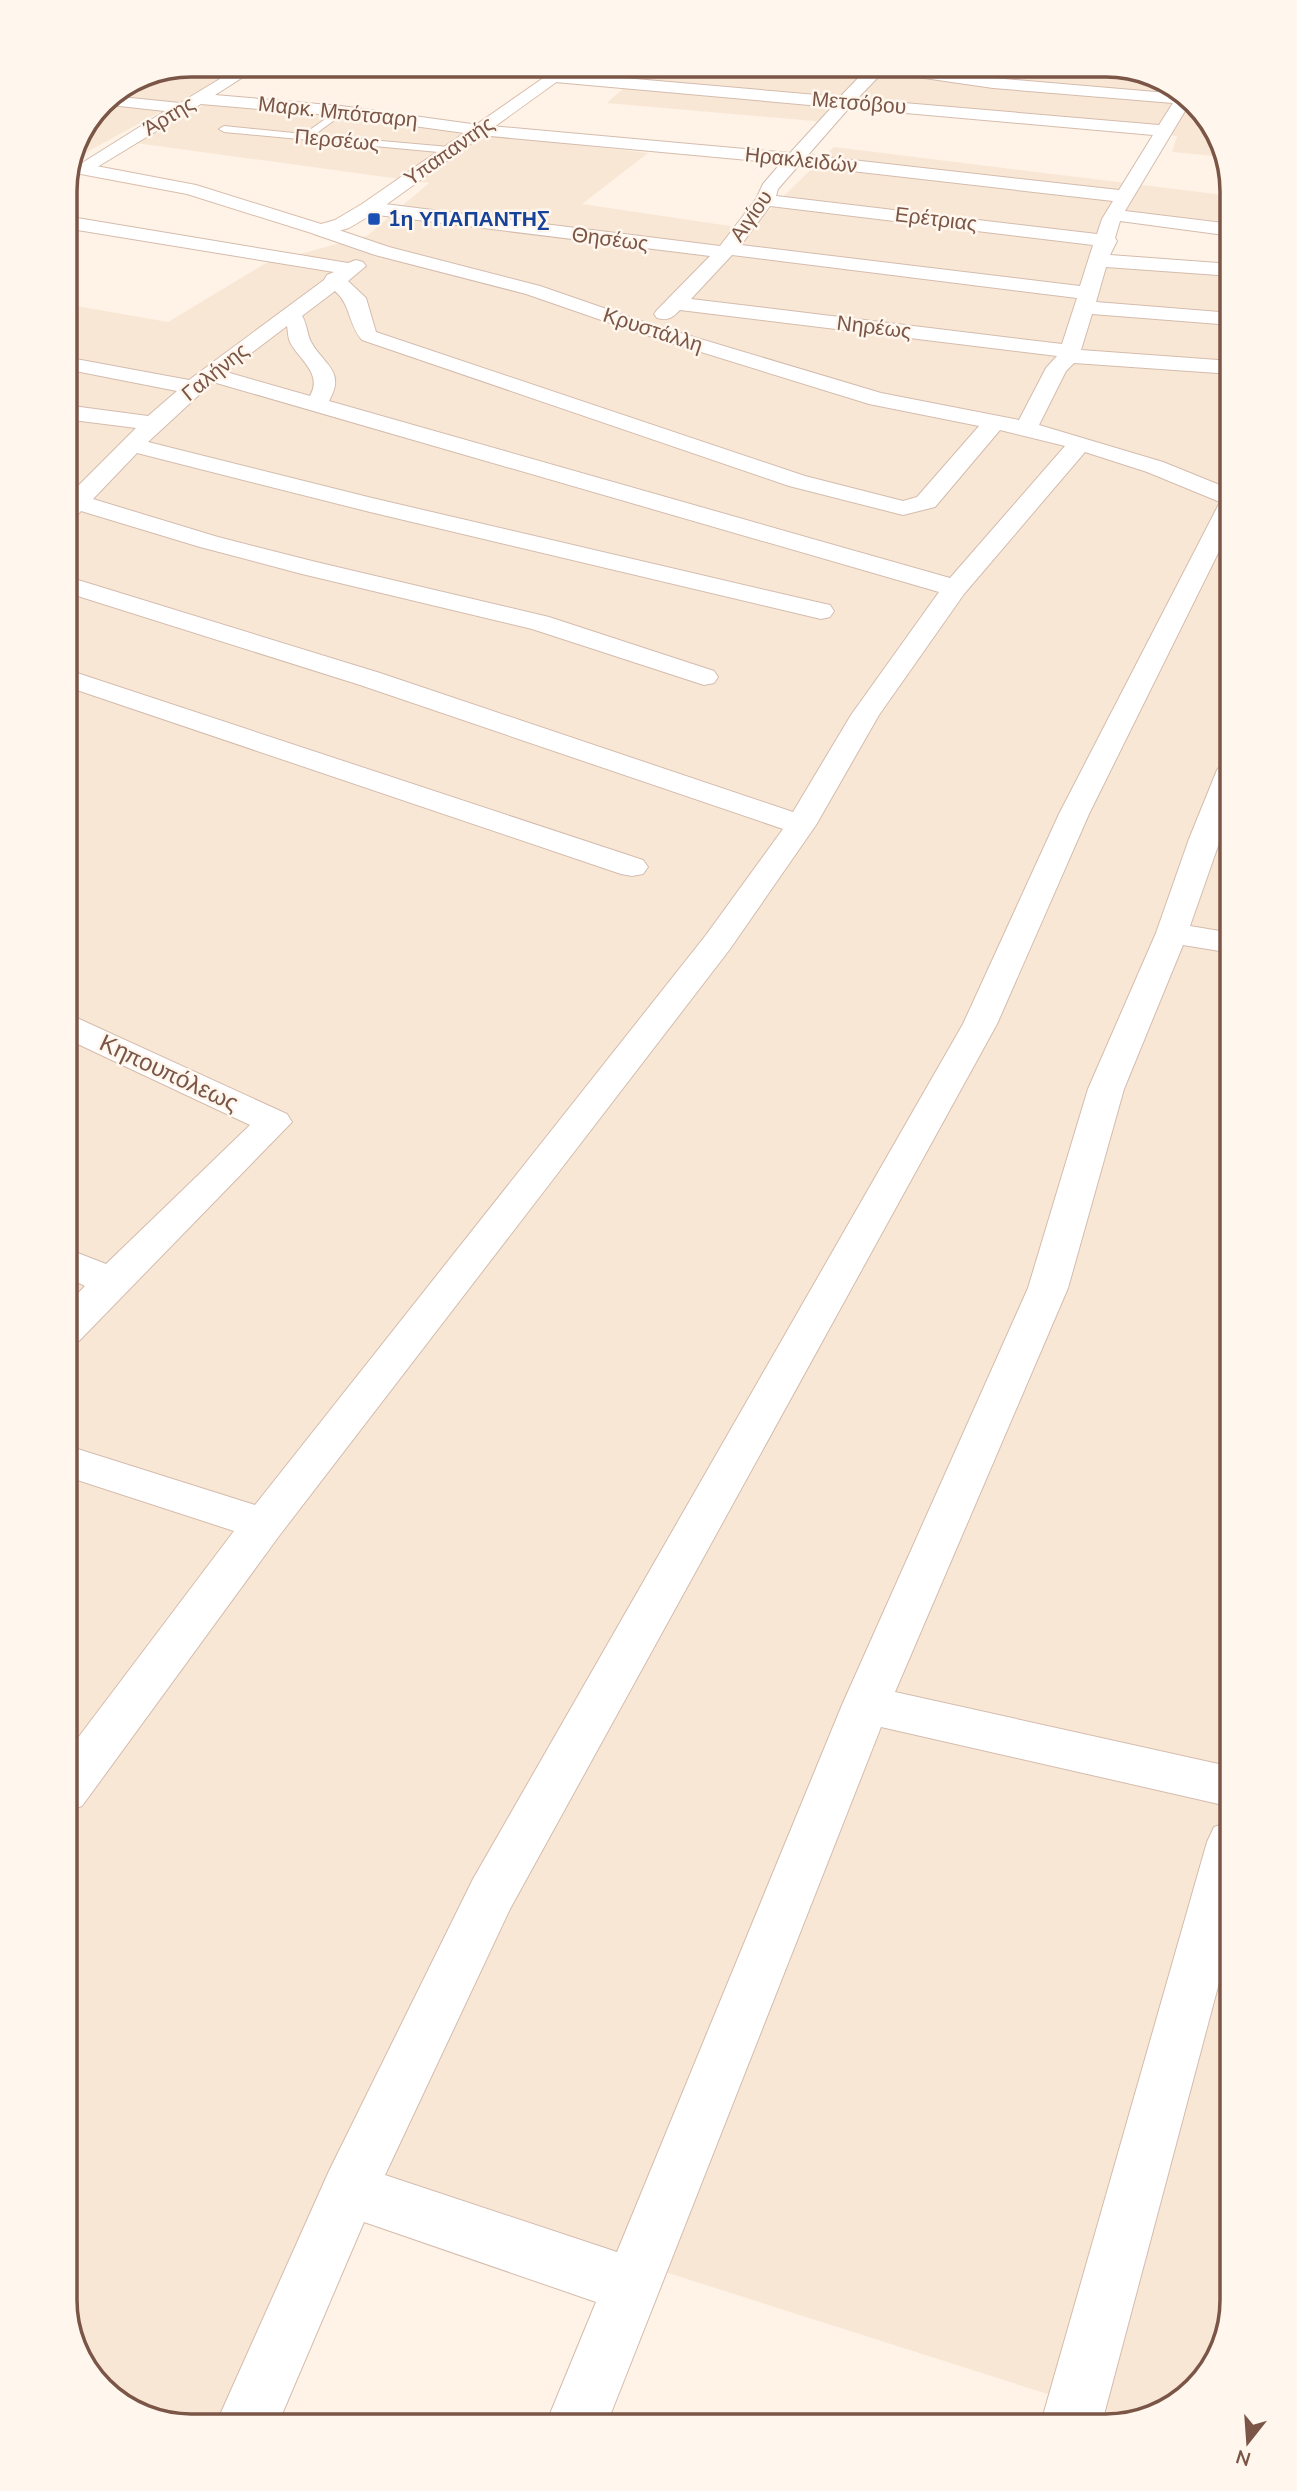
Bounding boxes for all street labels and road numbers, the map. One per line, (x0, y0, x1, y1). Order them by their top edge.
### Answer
street label: Μετσόβου (811, 85, 907, 121)
street label: Άρτης (138, 90, 200, 142)
street label: Μαρκ. Μπότσαρη (257, 90, 419, 134)
street label: Υπαπαντής (399, 110, 499, 192)
street label: Περσέως (293, 122, 381, 158)
street label: Ηρακλειδών (743, 140, 859, 180)
street label: Αιγίου (723, 185, 779, 247)
street label: Ερέτριας (893, 200, 979, 238)
street label: Θησέως (570, 220, 650, 258)
street label: Κρυστάλλη (600, 301, 706, 359)
street label: Νηρέως (835, 309, 913, 345)
street label: Γαλήνης (176, 337, 254, 407)
street label: Κηπουπόλεως (94, 1027, 244, 1119)

